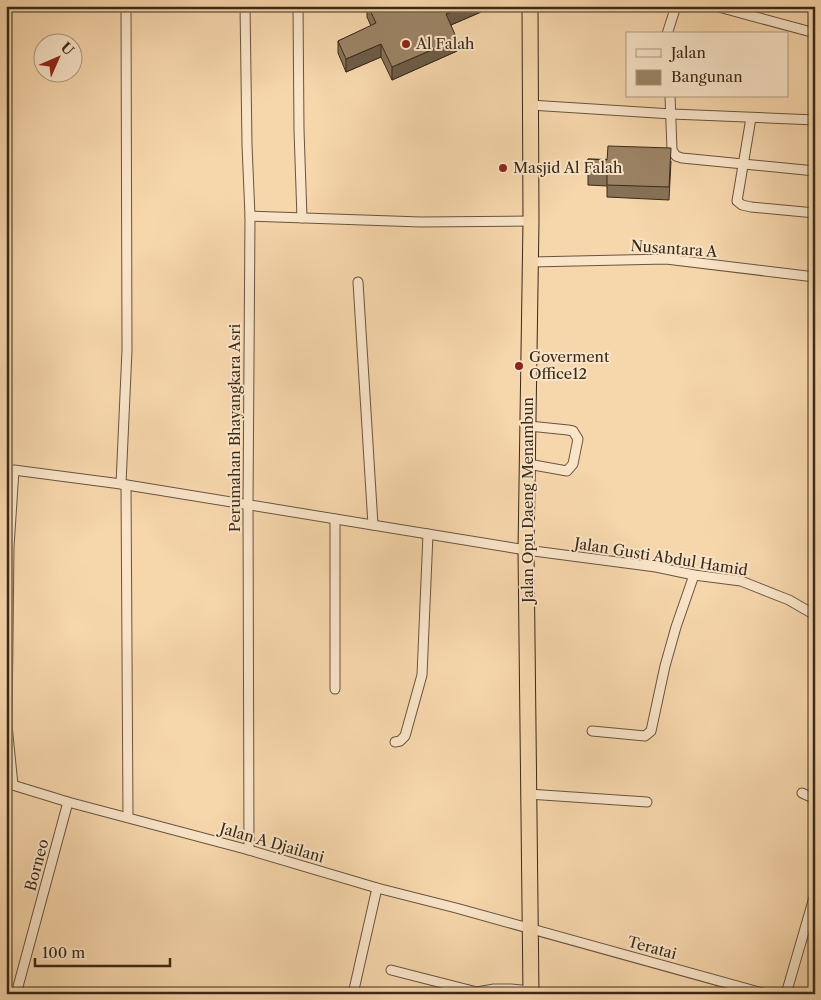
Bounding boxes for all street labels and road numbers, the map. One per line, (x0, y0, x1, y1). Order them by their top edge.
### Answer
street label: Nusantara A (630, 236, 719, 261)
street label: Perumahan Bhayangkara Asri (225, 323, 244, 532)
street label: Jalan Opu Daeng Menambun (518, 397, 537, 605)
street label: Jalan Gusti Abdul Hamid (571, 533, 749, 580)
street label: Jalan A Djailani (216, 818, 327, 867)
street label: Borneo (20, 837, 53, 893)
street label: Teratai (625, 932, 679, 963)

